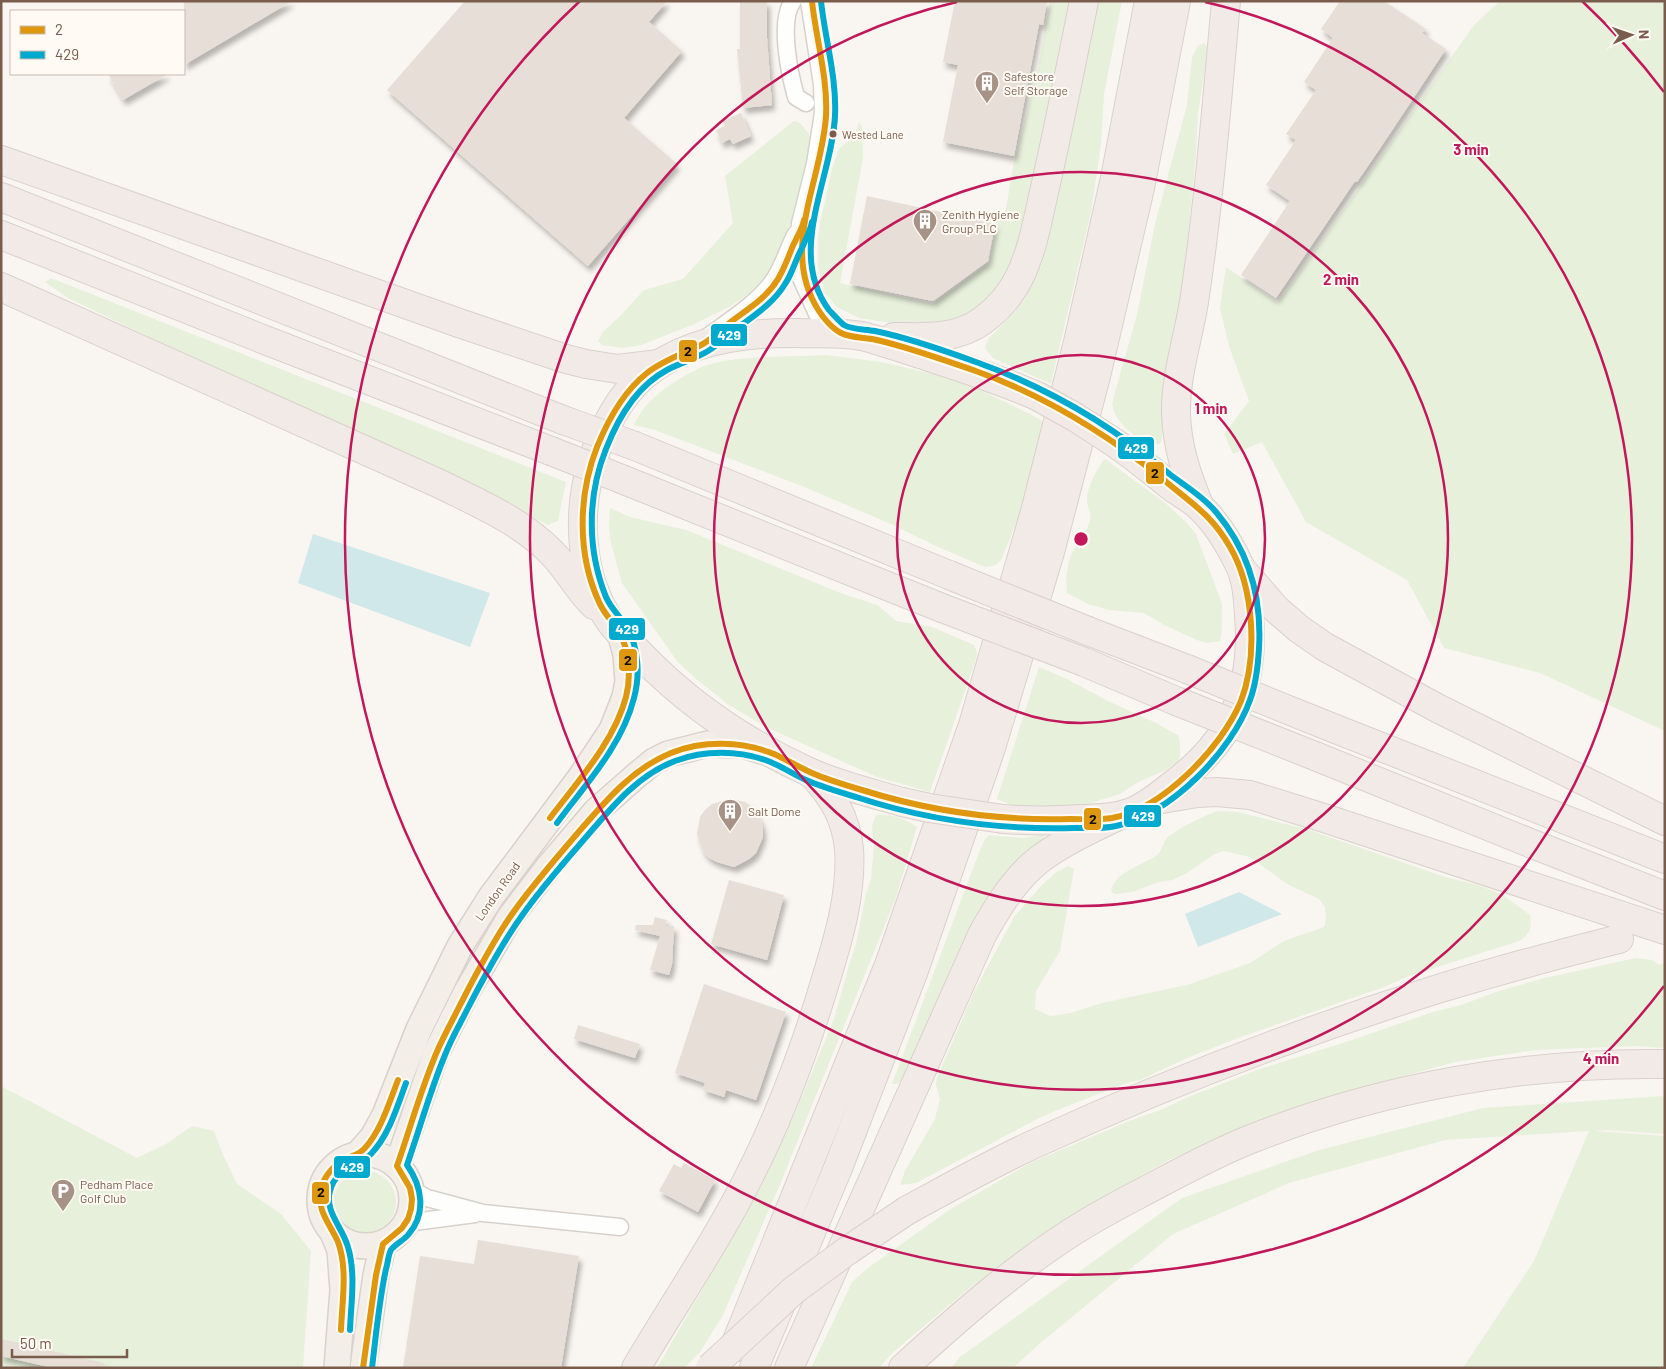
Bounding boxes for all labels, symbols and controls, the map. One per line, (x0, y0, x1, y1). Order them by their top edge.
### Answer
legend (10, 10, 185, 75)
north arrow (1606, 10, 1656, 60)
text: 2 (55, 20, 63, 38)
text: N (1636, 30, 1653, 39)
text: 429 (55, 45, 79, 63)
place label: Safestore Self Storage (1004, 69, 1068, 97)
building icon: Safestore Self Storage (974, 70, 1000, 104)
place label: Wested Lane (842, 128, 904, 141)
marker: Wested Lane (828, 129, 838, 139)
text: 3 min (1453, 140, 1489, 158)
place label: Zenith Hygiene Group PLC (942, 207, 1020, 235)
building icon: Zenith Hygiene Group PLC (912, 208, 938, 242)
text: 2 min (1323, 270, 1359, 288)
line badge: 429 (710, 323, 748, 347)
text: 429 (717, 326, 741, 343)
line badge: 2 (678, 339, 698, 363)
text: 2 (684, 342, 692, 359)
text: 1 min (1195, 399, 1227, 417)
line badge: 429 (1117, 436, 1155, 460)
text: 429 (1124, 439, 1148, 456)
line badge: 2 (1145, 461, 1165, 485)
text: 2 (1151, 464, 1159, 481)
centre of rings (1072, 530, 1090, 548)
line badge: 429 (608, 617, 646, 641)
text: 429 (615, 620, 639, 637)
line badge: 2 (618, 648, 638, 672)
text: 2 (624, 651, 632, 668)
building icon: Salt Dome (717, 798, 743, 832)
place label: Salt Dome (748, 804, 801, 818)
line badge: 429 (1123, 804, 1162, 828)
line badge: 2 (1083, 807, 1102, 831)
text: 429 (1131, 807, 1155, 824)
text: 2 (1089, 810, 1097, 827)
street label: London Road (472, 859, 522, 923)
text: 4 min (1583, 1049, 1619, 1067)
line badge: 429 (333, 1155, 371, 1179)
text: 429 (340, 1158, 364, 1175)
place label: Pedham Place Golf Club (80, 1177, 153, 1205)
parking icon: Pedham Place Golf Club (50, 1178, 76, 1212)
line badge: 2 (311, 1181, 330, 1205)
text: 2 (317, 1183, 325, 1200)
scale bar (12, 1326, 128, 1358)
text: 50 m (20, 1334, 52, 1352)

